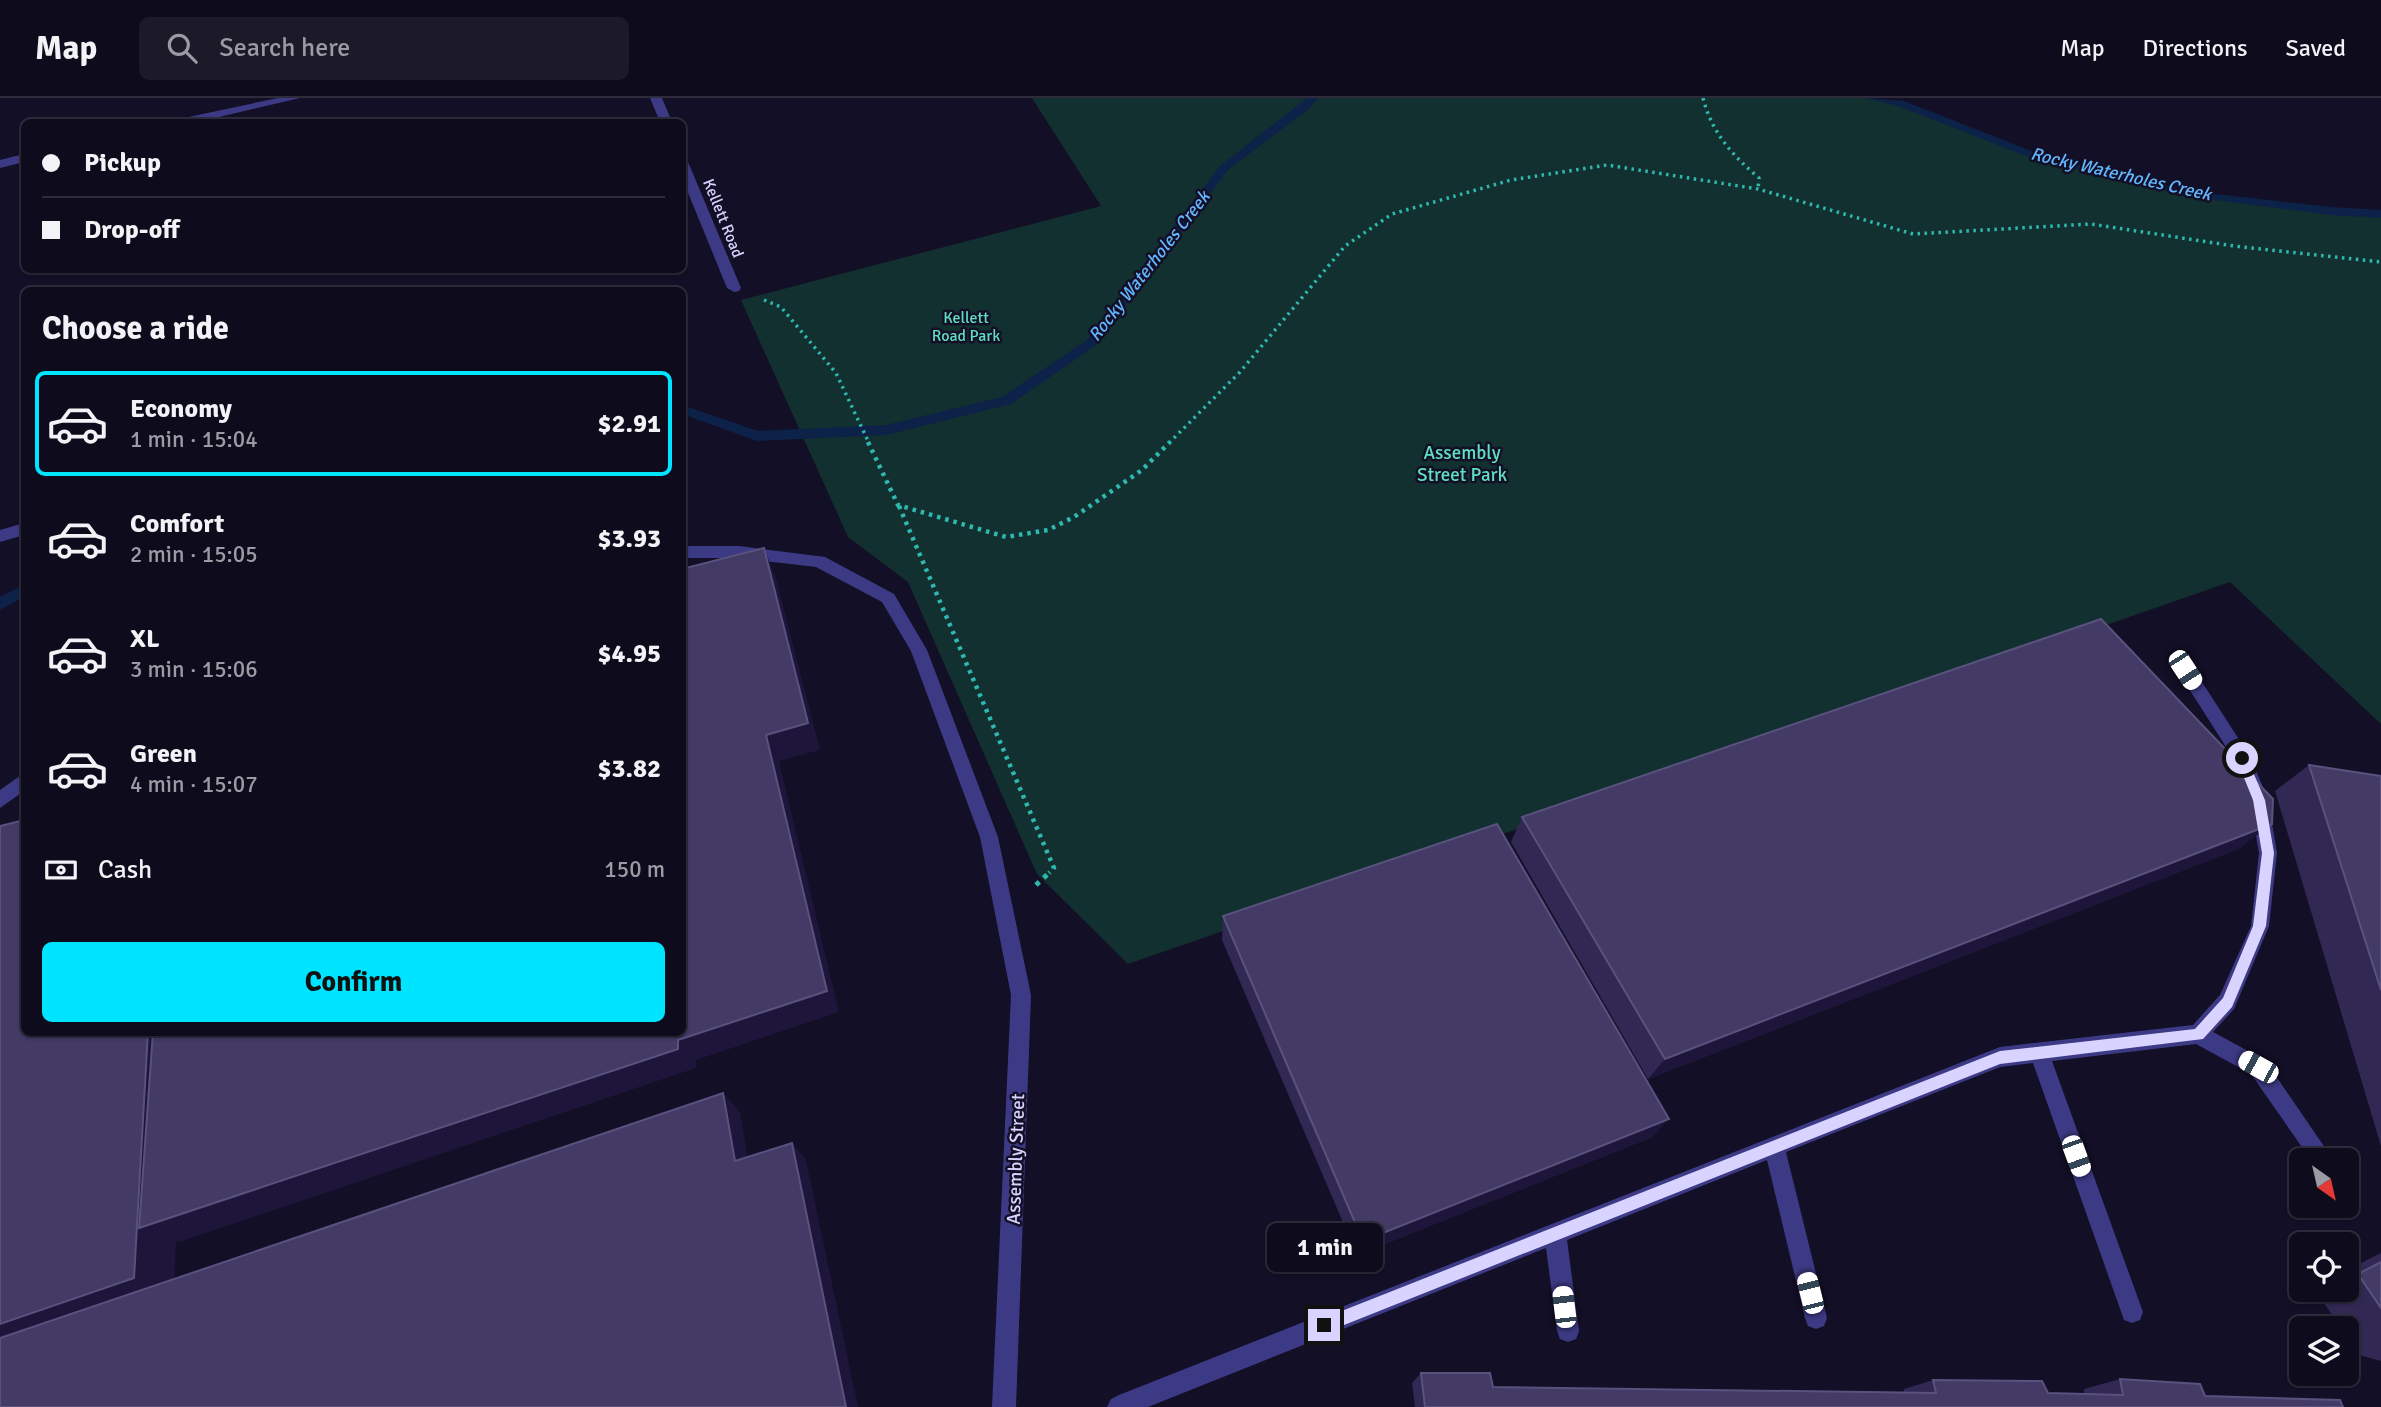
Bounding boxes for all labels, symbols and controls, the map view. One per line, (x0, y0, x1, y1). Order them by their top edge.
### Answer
search box (139, 17, 629, 80)
text: Map (35, 28, 97, 69)
icon: search (163, 29, 201, 67)
text: Search here (219, 32, 350, 64)
text: Map (2060, 33, 2105, 63)
text: Directions (2143, 33, 2248, 63)
text: Saved (2286, 33, 2346, 63)
water label: Rocky Waterholes Creek (2029, 143, 2215, 206)
text: Pickup (84, 147, 161, 179)
street label: Kellett Road (698, 176, 748, 261)
water label: Rocky Waterholes Creek (1084, 185, 1216, 345)
text: Drop-off (84, 214, 180, 246)
park label: Kellett Road Park (932, 308, 1000, 346)
text: Choose a ride (42, 309, 229, 348)
icon: car (46, 392, 109, 455)
text: Economy (130, 393, 232, 425)
text: $2.91 (597, 408, 661, 440)
text: 1 min · 15:04 (130, 425, 258, 454)
park label: Assembly Street Park (1417, 441, 1508, 487)
icon: car (46, 507, 109, 570)
text: Comfort (130, 508, 224, 540)
text: $3.93 (597, 523, 661, 555)
text: 2 min · 15:05 (130, 540, 258, 569)
icon: car (46, 622, 109, 685)
text: XL (130, 623, 160, 655)
text: $4.95 (597, 638, 661, 670)
car (2165, 647, 2206, 693)
text: 3 min · 15:06 (130, 655, 258, 684)
icon: car (46, 737, 109, 800)
text: Green (130, 738, 197, 770)
route start (2226, 742, 2258, 774)
text: $3.82 (597, 753, 661, 785)
text: 4 min · 15:07 (130, 770, 258, 799)
icon: cash (42, 851, 80, 889)
text: Cash (98, 854, 152, 886)
text: 150 m (604, 855, 665, 884)
button: Confirm (42, 942, 665, 1022)
car (2235, 1048, 2282, 1086)
street label: Assembly Street (1002, 1093, 1030, 1225)
car (2059, 1133, 2094, 1179)
north arrow (2289, 1148, 2359, 1218)
map controls (2289, 1148, 2359, 1386)
callout: 1 min (1266, 1224, 1382, 1272)
button: locate (2289, 1232, 2359, 1302)
text: 1 min (1297, 1233, 1353, 1262)
car (1795, 1270, 1826, 1316)
car (1552, 1285, 1577, 1329)
route end (1308, 1309, 1340, 1341)
button: layers (2289, 1316, 2359, 1386)

